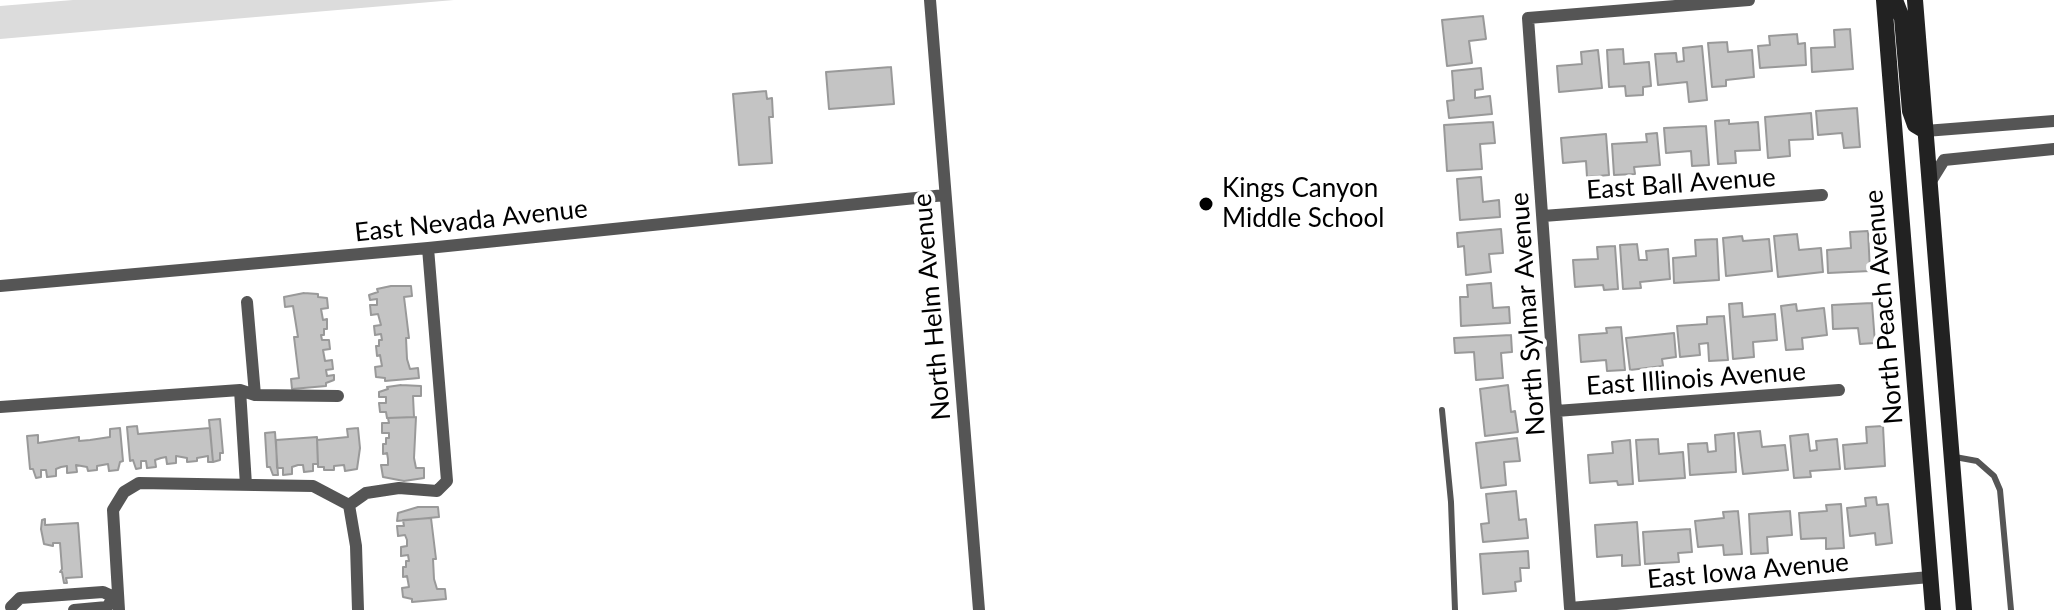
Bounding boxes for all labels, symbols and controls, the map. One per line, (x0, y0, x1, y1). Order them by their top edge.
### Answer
street label: East Ball Avenue (1585, 162, 1777, 206)
place label: Kings Canyon Middle School (1222, 173, 1384, 234)
street label: North Peach Avenue (1858, 188, 1910, 426)
street label: North Sylmar Avenue (1504, 191, 1552, 437)
street label: North Helm Avenue (907, 192, 957, 422)
street label: East Nevada Avenue (353, 193, 589, 249)
marker: Kings Canyon Middle School (1197, 195, 1215, 213)
street label: East Illinois Avenue (1585, 356, 1807, 402)
street label: East Iowa Avenue (1646, 547, 1850, 595)

